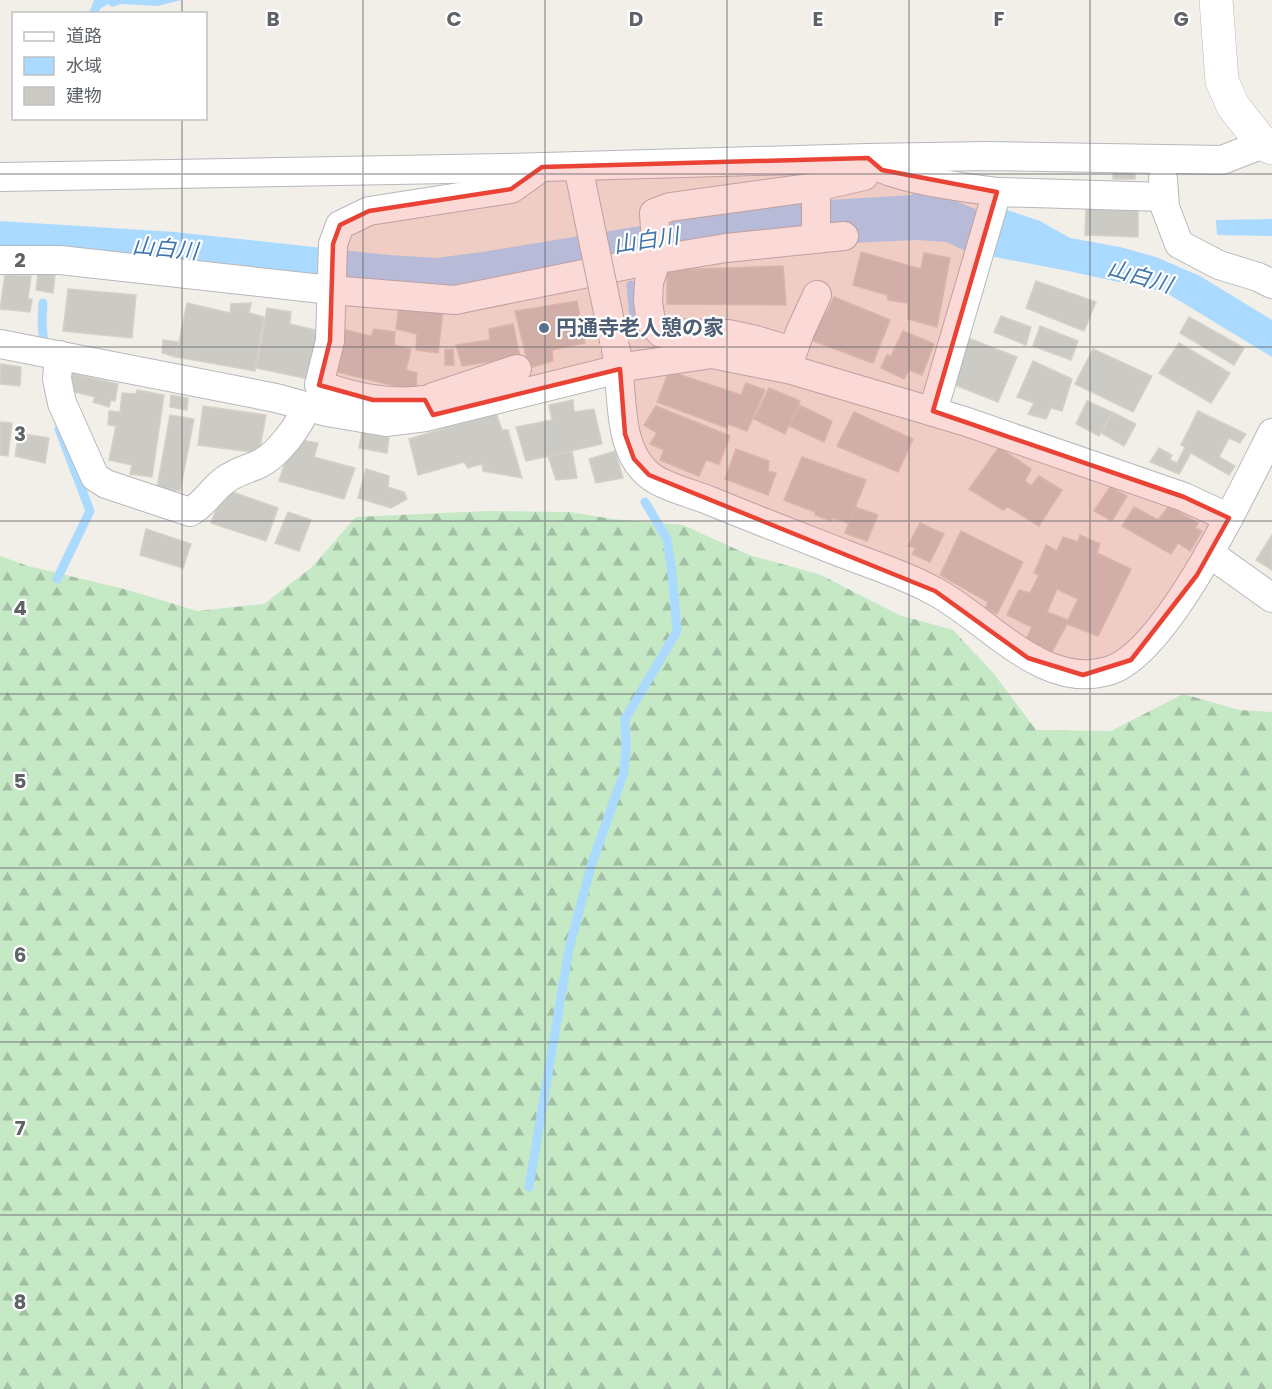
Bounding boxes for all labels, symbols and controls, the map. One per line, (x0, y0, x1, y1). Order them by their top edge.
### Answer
text: B (266, 5, 280, 33)
text: C (446, 5, 462, 33)
text: D (629, 5, 643, 33)
text: E (813, 5, 823, 33)
text: F (994, 5, 1005, 33)
text: G (1173, 5, 1189, 33)
legend (12, 12, 207, 120)
text: 道路 (66, 23, 102, 48)
text: 水域 (66, 53, 102, 78)
text: 建物 (66, 83, 102, 108)
water label: 山白川 (611, 220, 683, 261)
water label: 山白川 (131, 230, 201, 267)
text: 2 (14, 246, 26, 274)
water label: 山白川 (1104, 252, 1178, 301)
place label: 円通寺老人憩の家 (556, 313, 724, 342)
marker: 円通寺老人憩の家 (537, 321, 551, 335)
text: 3 (14, 420, 26, 448)
text: 4 (13, 594, 27, 622)
text: 5 (14, 767, 27, 795)
text: 6 (14, 941, 26, 969)
text: 7 (15, 1114, 26, 1142)
text: 8 (14, 1288, 26, 1316)

